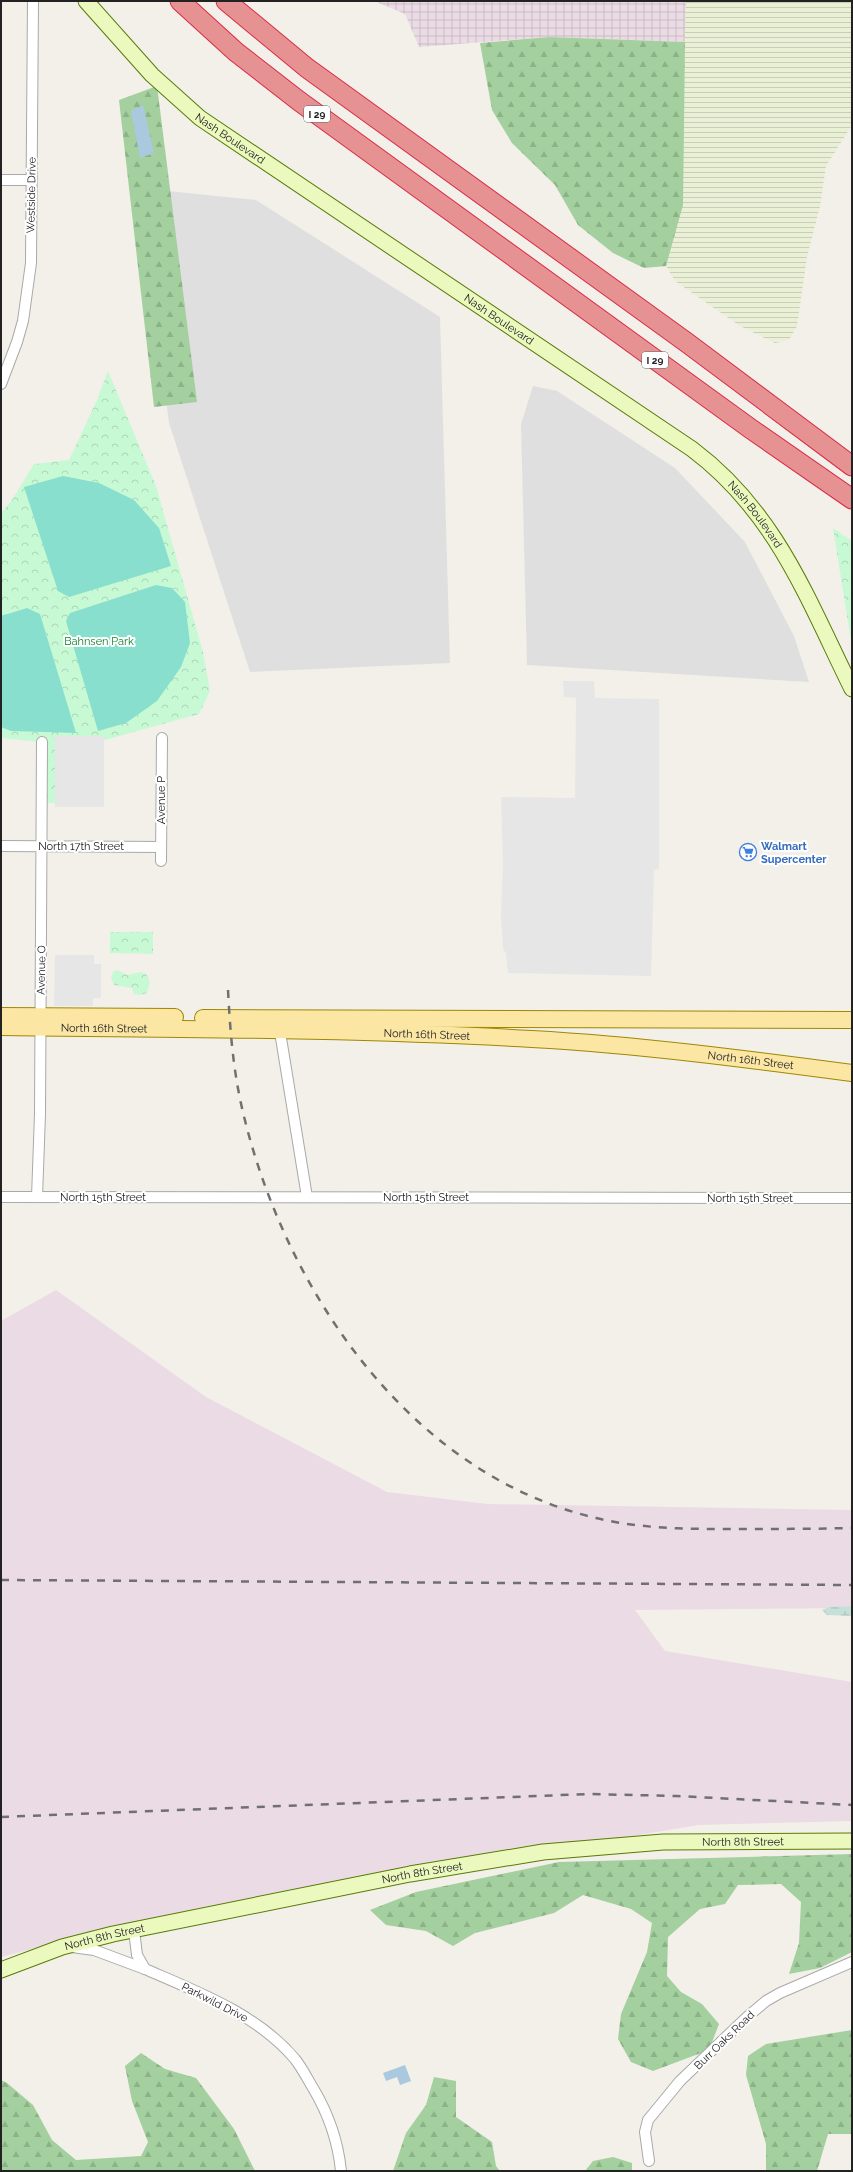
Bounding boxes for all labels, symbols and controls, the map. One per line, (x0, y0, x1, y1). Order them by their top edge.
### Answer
road number: I 29 (304, 106, 330, 122)
street label: Nash Boulevard (193, 111, 267, 167)
street label: Westside Drive (24, 156, 39, 233)
street label: Nash Boulevard (462, 292, 536, 348)
road number: I 29 (642, 352, 668, 368)
street label: Nash Boulevard (725, 478, 785, 551)
park label: Bahnsen Park (64, 635, 134, 648)
street label: Avenue P (155, 776, 168, 824)
street label: North 17th Street (38, 840, 124, 853)
place label: Walmart Supercenter (761, 840, 827, 866)
supermarket icon: Walmart Supercenter (738, 842, 758, 862)
street label: Avenue O (35, 945, 48, 995)
street label: North 16th Street (61, 1022, 148, 1035)
street label: North 16th Street (383, 1027, 471, 1043)
street label: North 16th Street (707, 1049, 795, 1072)
street label: North 15th Street (60, 1191, 146, 1204)
street label: North 15th Street (383, 1191, 469, 1204)
street label: North 15th Street (707, 1192, 793, 1205)
street label: North 8th Street (702, 1835, 784, 1849)
street label: North 8th Street (381, 1859, 464, 1887)
street label: North 8th Street (63, 1922, 146, 1953)
street label: Parkwild Drive (179, 1980, 251, 2025)
street label: Burr Oaks Road (692, 2008, 757, 2072)

